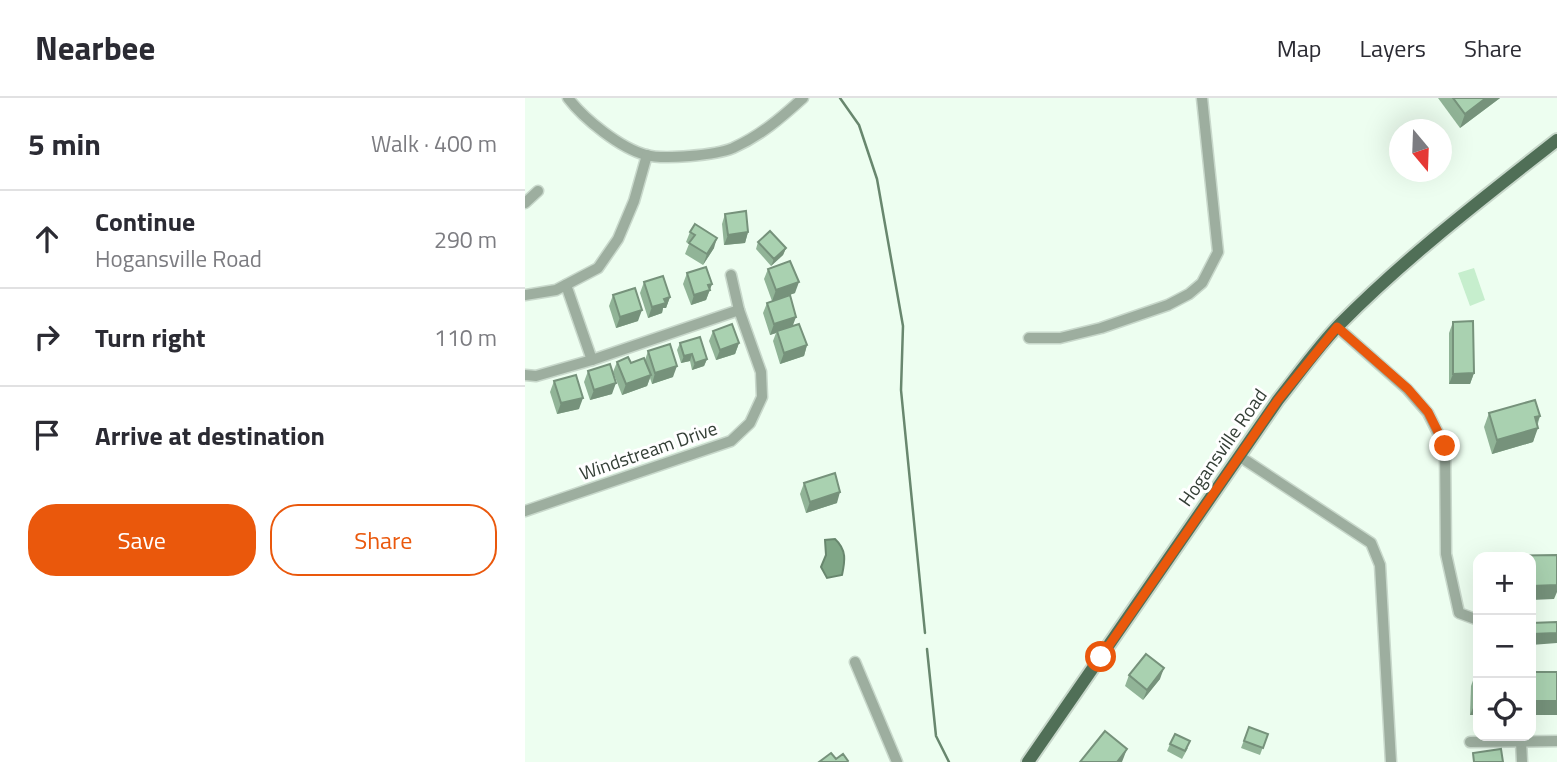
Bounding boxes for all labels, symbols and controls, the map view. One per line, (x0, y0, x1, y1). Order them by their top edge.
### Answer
text: Nearbee (35, 23, 155, 73)
text: Map (1277, 30, 1322, 66)
text: Layers (1360, 30, 1426, 66)
text: Share (1464, 30, 1522, 66)
north arrow (1389, 119, 1452, 182)
text: 5 min (28, 121, 101, 167)
text: Walk · 400 m (371, 126, 497, 161)
text: Continue (95, 202, 195, 241)
icon: ahead (28, 220, 66, 258)
text: 290 m (434, 222, 497, 257)
text: Hogansville Road (95, 241, 262, 276)
icon: right (28, 318, 66, 356)
text: Turn right (95, 318, 206, 357)
text: 110 m (434, 320, 497, 355)
street label: Hogansville Road (1171, 382, 1273, 512)
street label: Windstream Drive (575, 413, 721, 487)
icon: arrive (28, 416, 66, 454)
text: Arrive at destination (95, 416, 325, 455)
route end (1429, 430, 1460, 461)
button: Save (28, 504, 256, 576)
button: Share (270, 504, 497, 576)
map controls (1473, 552, 1536, 741)
button: + (1473, 552, 1536, 615)
button: − (1473, 615, 1536, 678)
route start (1085, 641, 1116, 672)
button: locate (1473, 678, 1536, 741)

